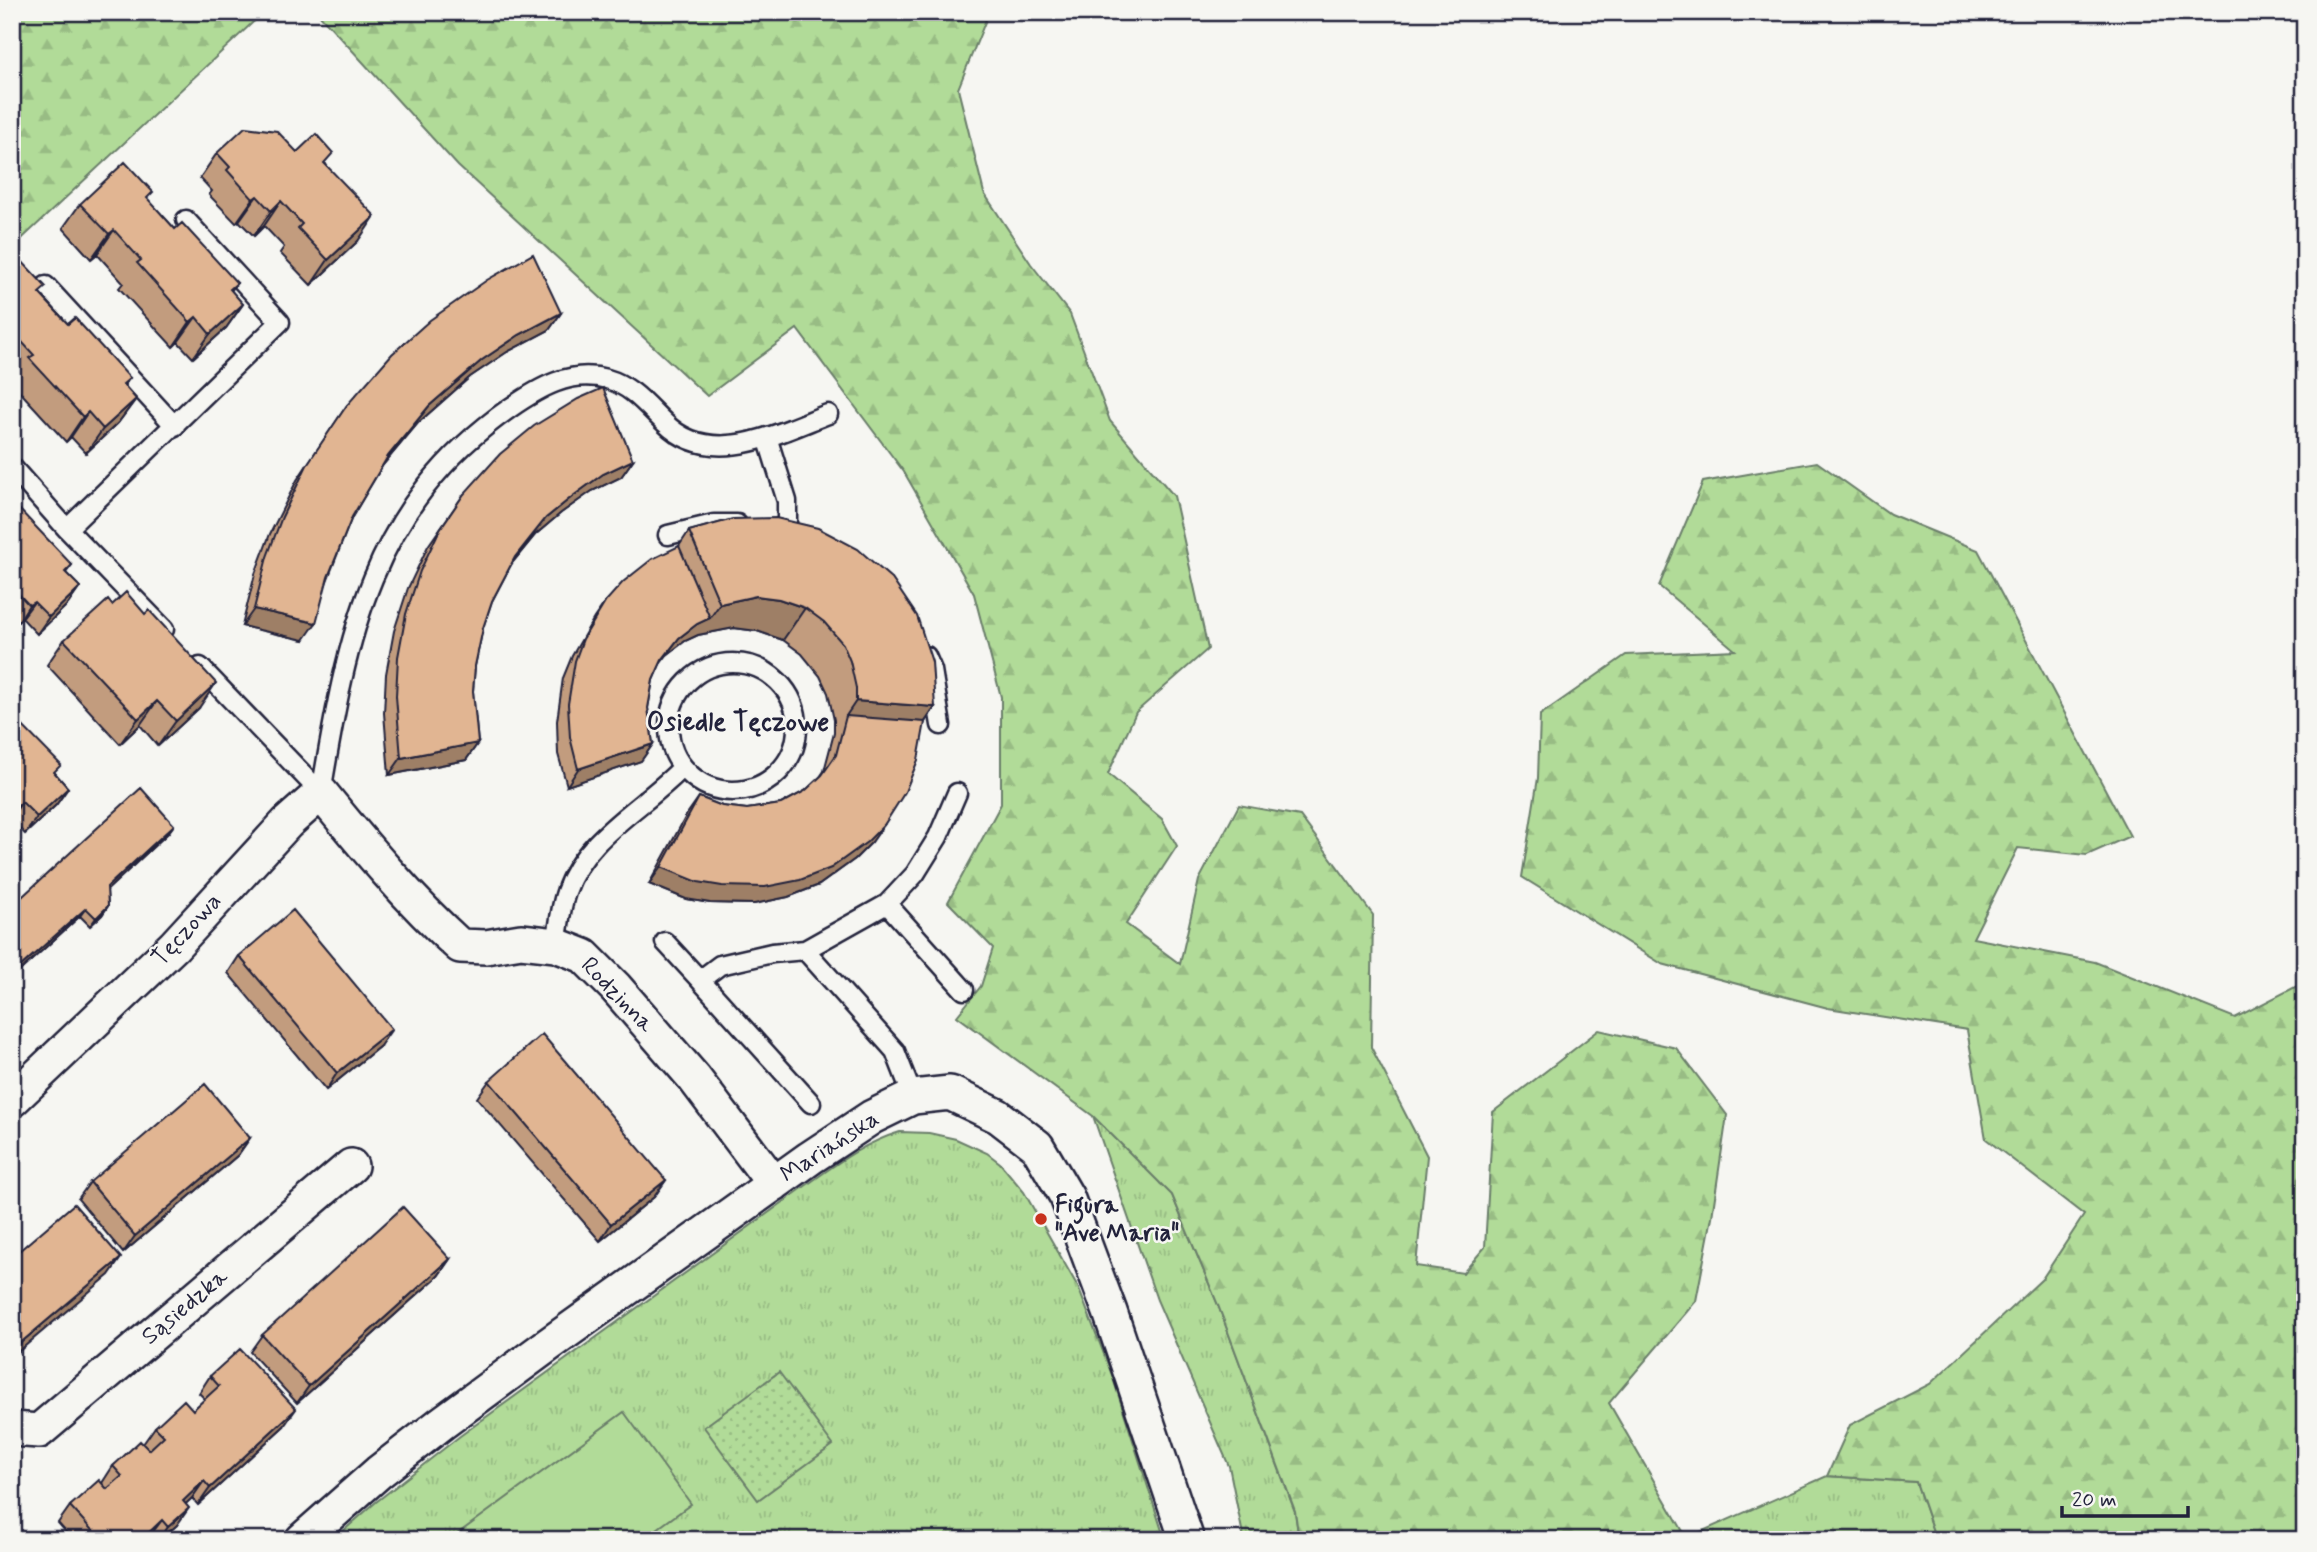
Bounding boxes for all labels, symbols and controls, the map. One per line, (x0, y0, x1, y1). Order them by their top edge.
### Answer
district label: Osiedle Tęczowe (647, 706, 829, 740)
street label: Tęczowa (145, 887, 229, 973)
street label: Rodzinna (573, 951, 661, 1040)
street label: Mariańska (775, 1104, 885, 1190)
place label: Figura "Ave Maria" (1055, 1190, 1179, 1249)
marker: Figura "Ave Maria" (1033, 1211, 1049, 1227)
street label: Sąsiedzka (135, 1261, 235, 1352)
scale bar (2062, 1475, 2188, 1519)
text: 20 m (2072, 1486, 2117, 1514)

